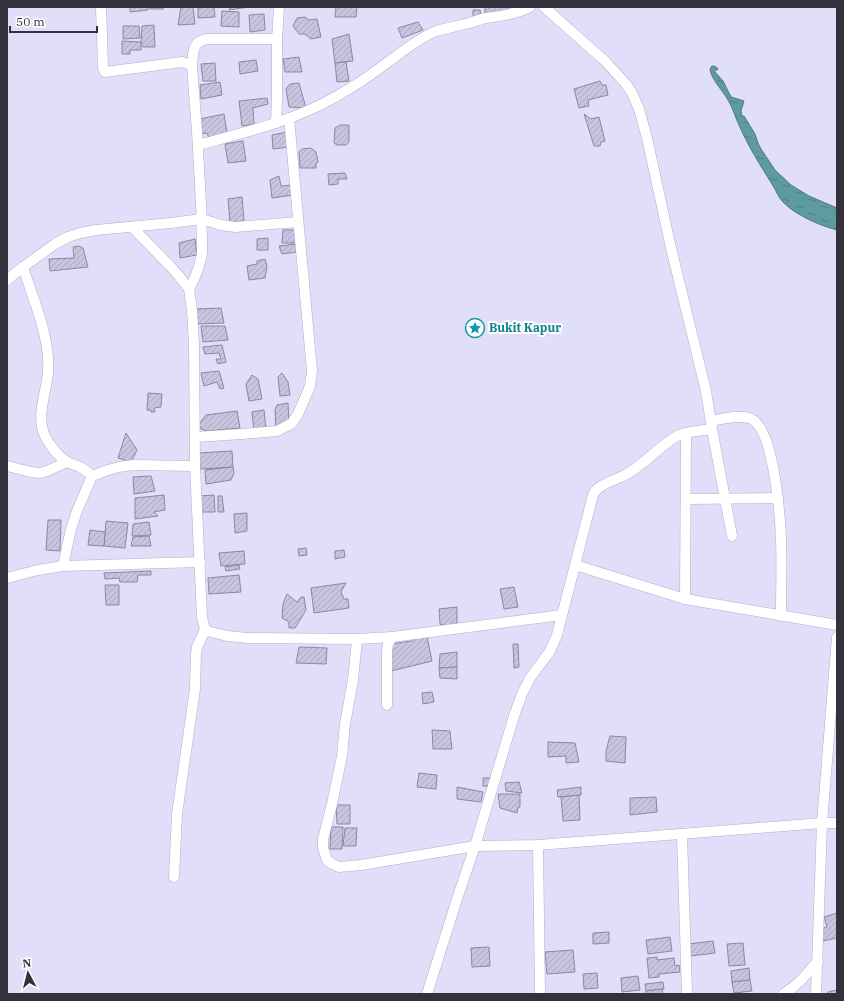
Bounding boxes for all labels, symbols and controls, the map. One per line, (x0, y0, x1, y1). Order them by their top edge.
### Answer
scale bar (10, 8, 97, 34)
text: 50 m (16, 14, 45, 29)
place icon: Bukit Kapur (464, 317, 486, 339)
place label: Bukit Kapur (489, 320, 561, 335)
north arrow (8, 953, 48, 993)
text: N (22, 956, 32, 971)

